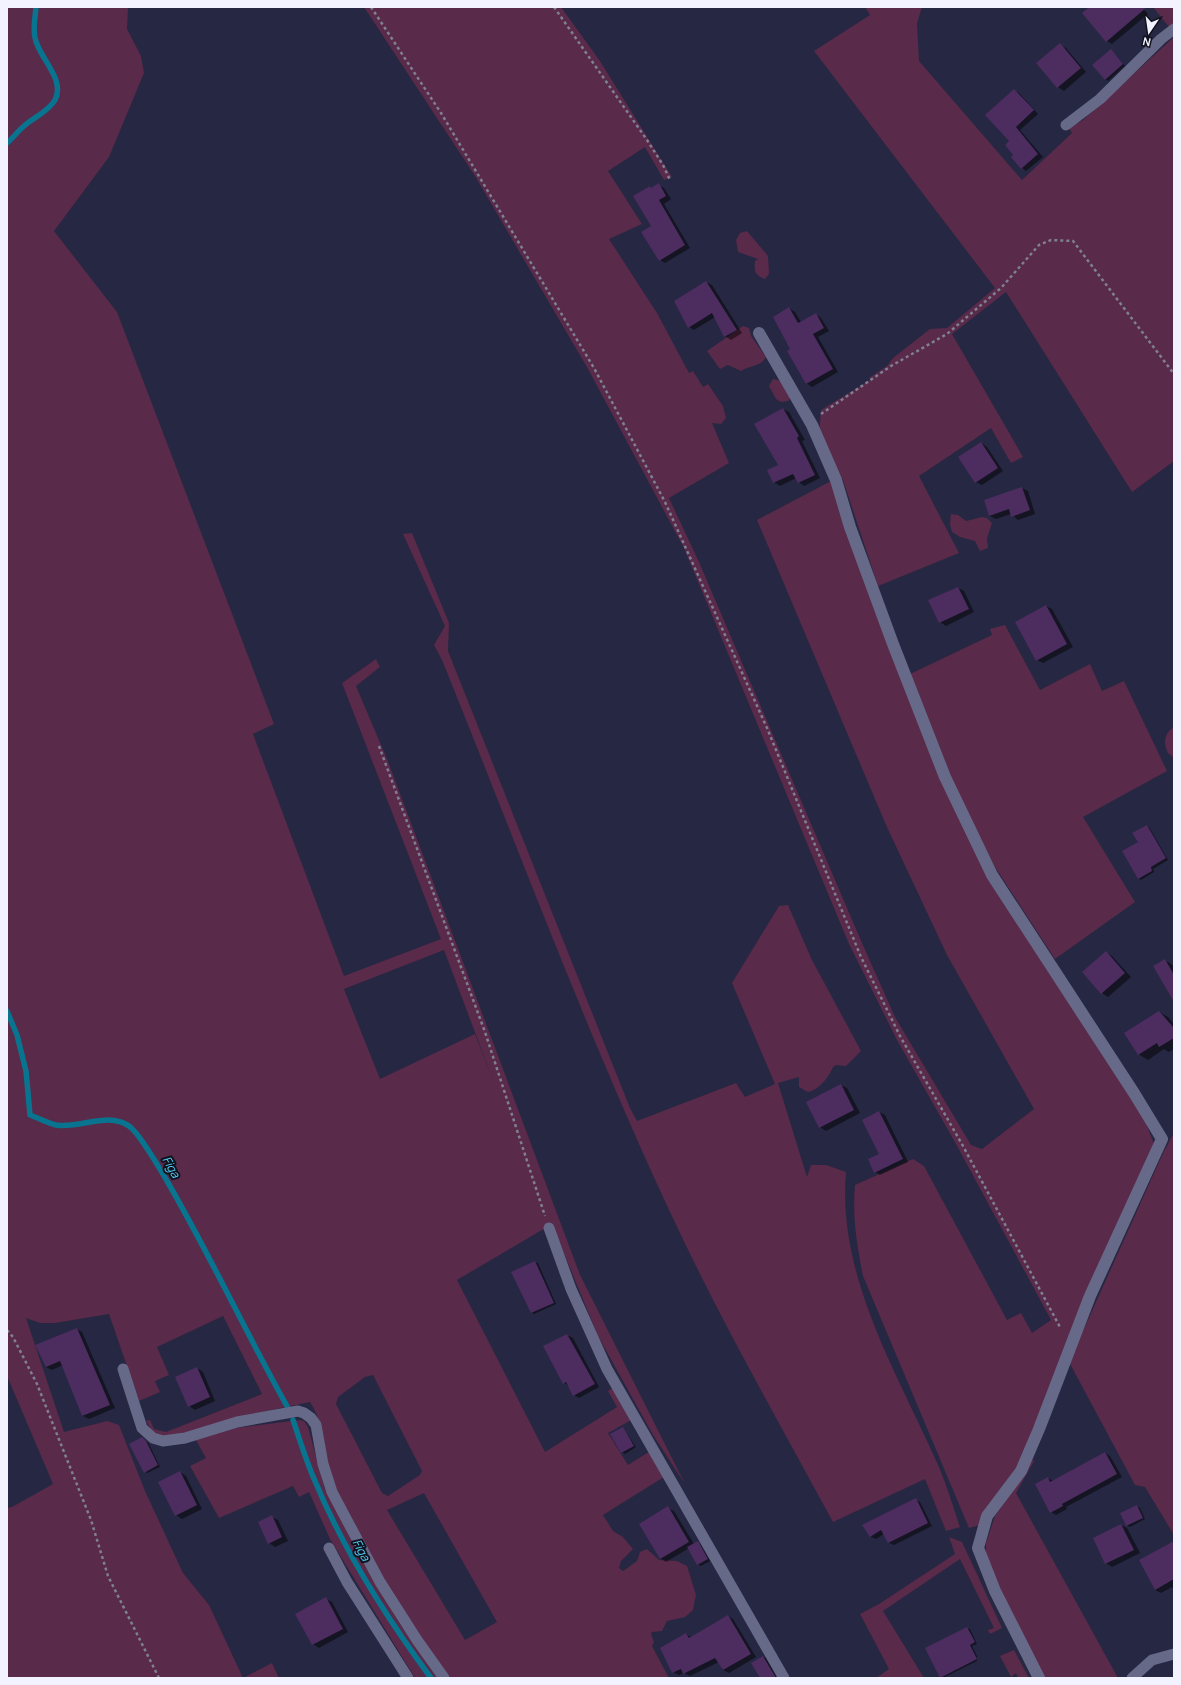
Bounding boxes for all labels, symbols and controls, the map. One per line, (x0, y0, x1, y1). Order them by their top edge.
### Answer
north arrow (1129, 12, 1169, 52)
text: N (1141, 34, 1152, 50)
water label: Figa (158, 1153, 185, 1182)
water label: Figa (349, 1536, 375, 1565)

